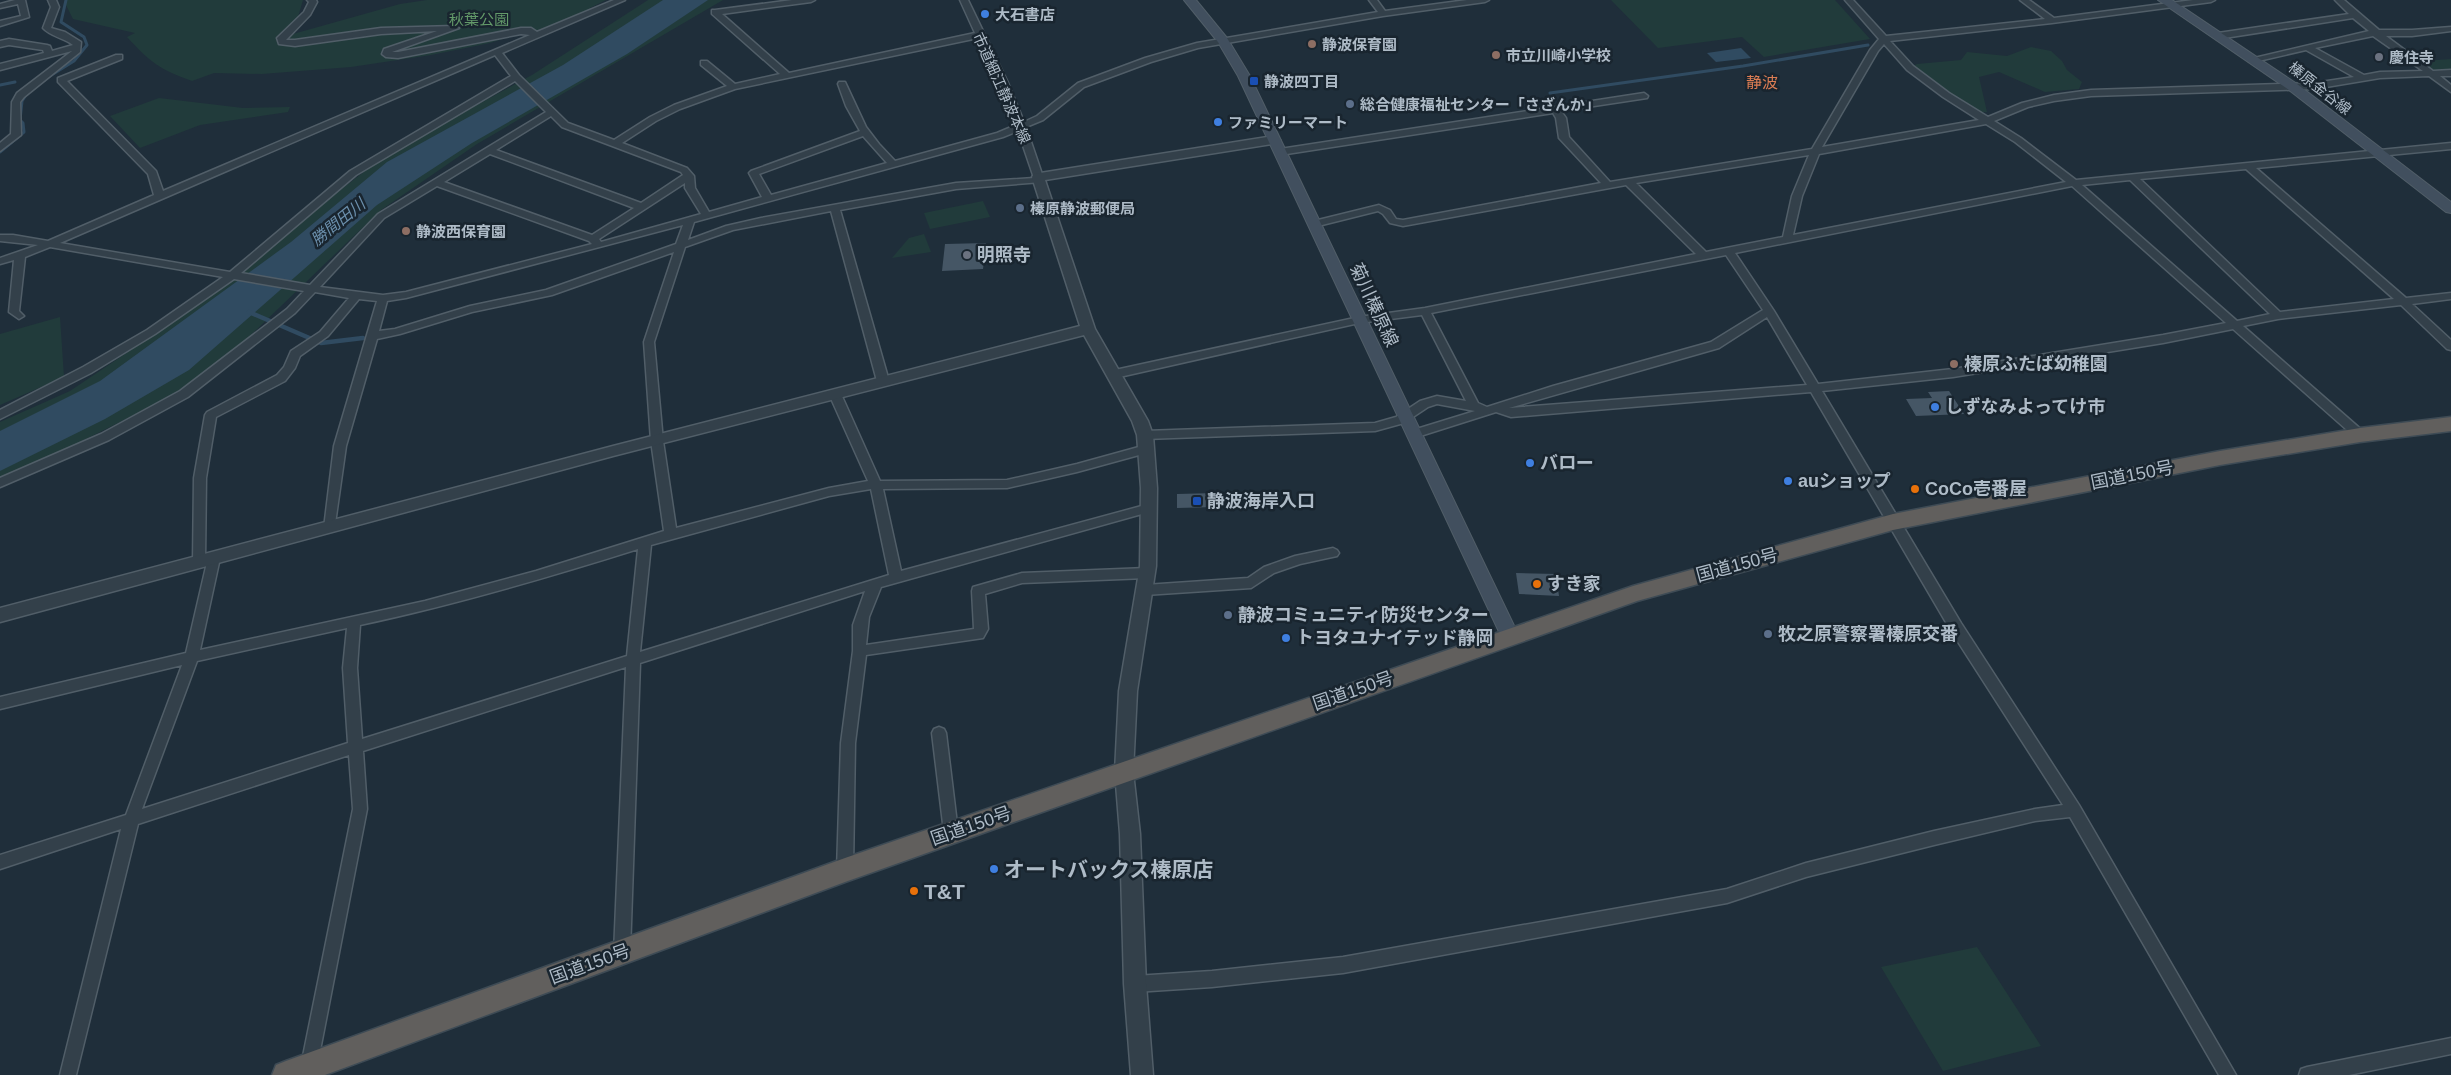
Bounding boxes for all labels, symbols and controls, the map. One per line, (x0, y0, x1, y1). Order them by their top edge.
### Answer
place label: 大石書店 (995, 6, 1055, 23)
marker: 大石書店 (979, 8, 991, 20)
park label: 秋葉公園 (449, 11, 509, 28)
street label: 市道細江静波本線 (970, 30, 1034, 146)
place label: 静波保育園 (1322, 36, 1397, 53)
marker: 静波保育園 (1306, 38, 1318, 50)
place label: 市立川崎小学校 (1506, 47, 1611, 64)
marker: 市立川崎小学校 (1490, 49, 1502, 61)
place label: 慶住寺 (2389, 49, 2434, 66)
marker: 慶住寺 (2373, 51, 2385, 63)
street label: 榛原金谷線 (2285, 58, 2355, 118)
place label: 静波四丁目 (1264, 73, 1339, 90)
district label: 静波 (1746, 74, 1778, 91)
marker: 静波四丁目 (1248, 75, 1260, 87)
place label: 総合健康福祉センター「さざんか」 (1360, 96, 1600, 113)
marker: 総合健康福祉センター「さざんか」 (1344, 98, 1356, 110)
place label: ファミリーマート (1228, 114, 1348, 131)
marker: ファミリーマート (1212, 116, 1224, 128)
water label: 勝間田川 (308, 194, 370, 249)
place label: 榛原静波郵便局 (1030, 200, 1135, 217)
marker: 榛原静波郵便局 (1014, 202, 1026, 214)
place label: 静波西保育園 (416, 223, 506, 240)
marker: 静波西保育園 (400, 225, 412, 237)
place label: 明照寺 (977, 245, 1031, 265)
marker: 明照寺 (961, 249, 973, 261)
street label: 菊川榛原線 (1346, 260, 1402, 350)
place label: 榛原ふたば幼稚園 (1964, 354, 2108, 374)
marker: 榛原ふたば幼稚園 (1948, 358, 1960, 370)
place label: しずなみよってけ市 (1945, 396, 2105, 417)
marker: しずなみよってけ市 (1929, 401, 1941, 413)
place label: バロー (1540, 453, 1594, 473)
marker: バロー (1524, 457, 1536, 469)
street label: 国道150号 (2089, 457, 2175, 493)
place label: auショップ (1798, 471, 1891, 491)
marker: auショップ (1782, 475, 1794, 487)
place label: CoCo壱番屋 (1925, 479, 2027, 499)
marker: CoCo壱番屋 (1909, 483, 1921, 495)
place label: 静波海岸入口 (1207, 491, 1315, 511)
marker: 静波海岸入口 (1191, 495, 1203, 507)
street label: 国道150号 (1694, 544, 1780, 586)
place label: すき家 (1547, 574, 1601, 594)
marker: すき家 (1531, 578, 1543, 590)
place label: 静波コミュニティ防災センター (1238, 605, 1489, 625)
marker: 静波コミュニティ防災センター (1222, 609, 1234, 621)
place label: 牧之原警察署榛原交番 (1778, 624, 1958, 644)
place label: トヨタユナイテッド静岡 (1296, 628, 1494, 648)
marker: 牧之原警察署榛原交番 (1762, 628, 1774, 640)
marker: トヨタユナイテッド静岡 (1280, 632, 1292, 644)
street label: 国道150号 (1310, 668, 1396, 714)
street label: 国道150号 (928, 803, 1014, 849)
place label: オートバックス榛原店 (1004, 858, 1213, 881)
marker: オートバックス榛原店 (988, 863, 1000, 875)
place label: T&T (924, 880, 965, 903)
marker: T&T (908, 885, 920, 897)
street label: 国道150号 (547, 940, 633, 988)

